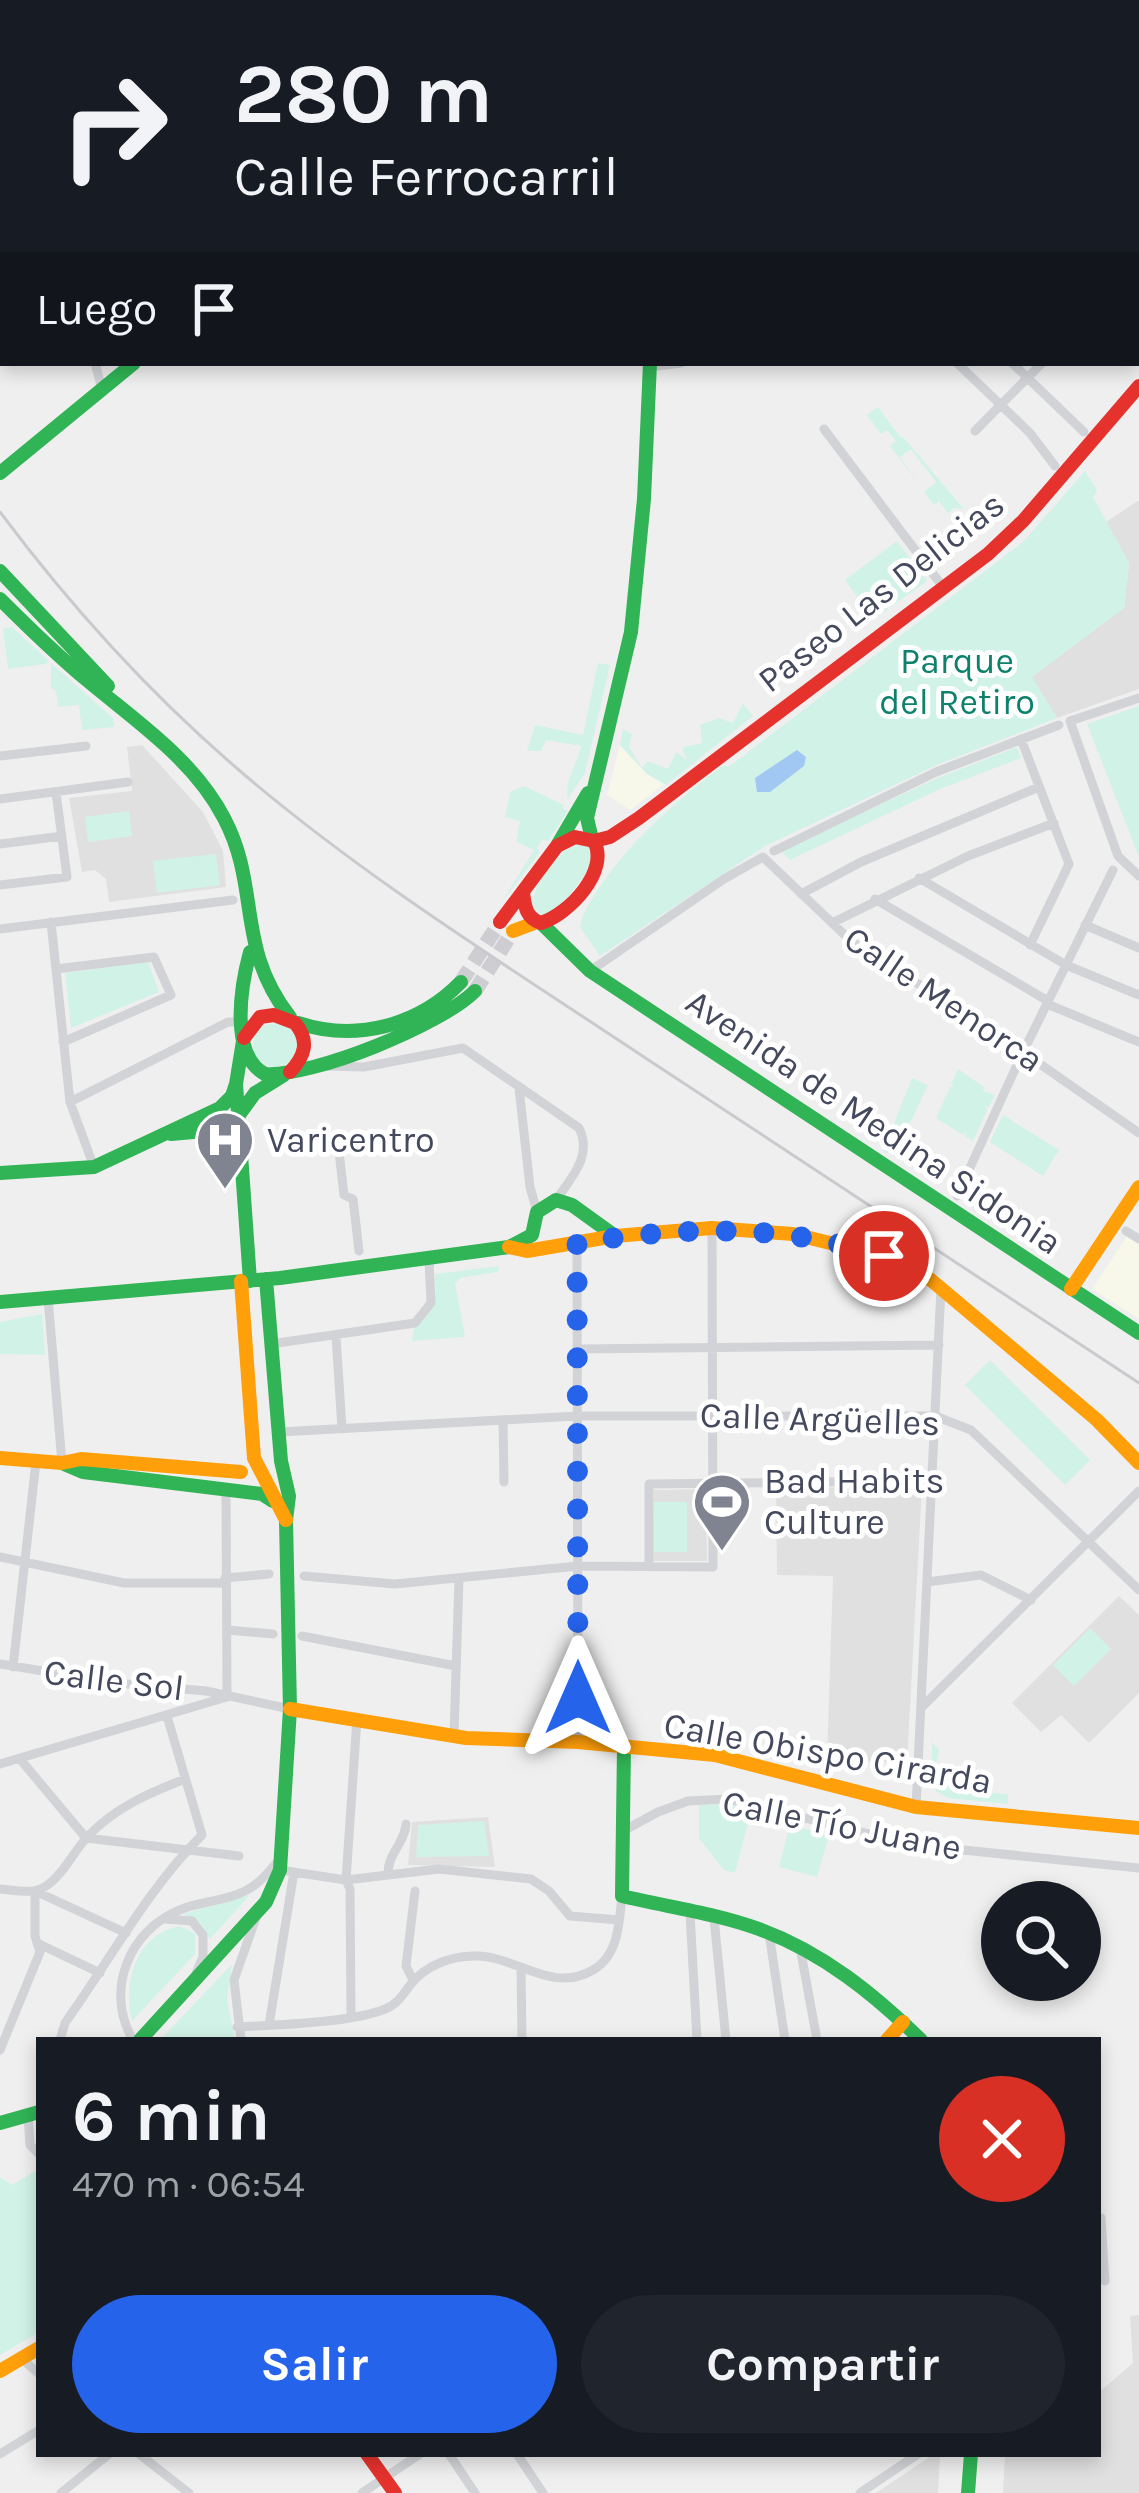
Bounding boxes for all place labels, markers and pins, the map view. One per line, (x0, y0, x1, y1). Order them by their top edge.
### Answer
hospital icon: Varicentro (194, 1109, 256, 1191)
place label: Varicentro (267, 1119, 435, 1161)
pin (833, 1205, 935, 1307)
place label: Bad Habits Culture (764, 1460, 944, 1543)
sports icon: Bad Habits Culture (691, 1471, 753, 1553)

